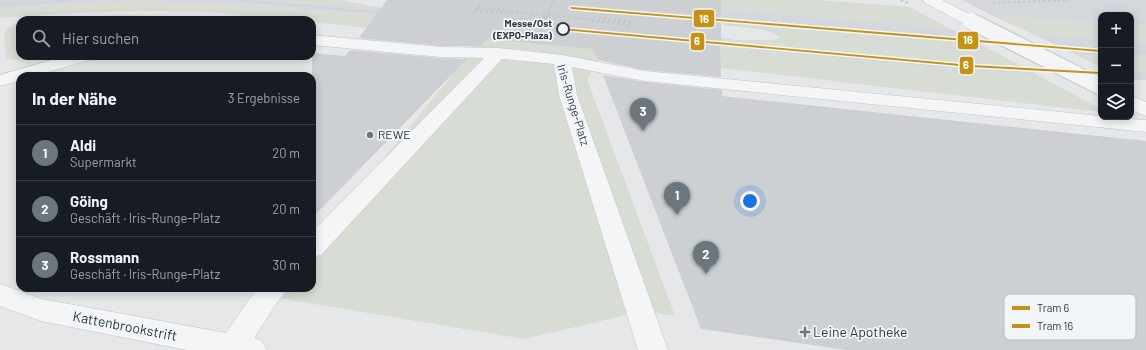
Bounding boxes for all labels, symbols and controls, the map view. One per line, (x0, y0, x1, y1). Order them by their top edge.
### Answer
line badge: 16 (693, 9, 715, 28)
text: 16 (699, 12, 709, 25)
map controls (1098, 12, 1134, 120)
button: + (1098, 12, 1134, 48)
search box (16, 16, 316, 60)
place label: Messe/Ost (EXPO-Plaza) (492, 17, 553, 41)
marker: Messe/Ost (EXPO-Plaza) (556, 22, 570, 36)
icon: search (30, 27, 52, 49)
text: Hier suchen (62, 29, 139, 47)
line badge: 16 (957, 31, 979, 50)
line badge: 6 (690, 32, 705, 51)
text: 16 (963, 33, 973, 46)
text: 6 (694, 34, 700, 47)
button: − (1098, 48, 1134, 84)
line badge: 6 (959, 56, 974, 75)
text: 6 (963, 58, 969, 71)
street label: Iris-Runge-Platz (555, 62, 593, 147)
button: layers (1098, 84, 1134, 120)
text: In der Nähe (32, 88, 117, 108)
text: 3 Ergebnisse (228, 90, 300, 106)
pin: 3 (630, 98, 656, 131)
place label: REWE (378, 127, 410, 141)
marker: REWE (365, 130, 375, 140)
text: Aldi (70, 136, 96, 154)
text: 1 (43, 145, 47, 161)
text: 20 m (272, 145, 300, 161)
text: Supermarkt (70, 154, 137, 170)
pin: 1 (664, 182, 690, 215)
your location (740, 191, 760, 211)
text: Göing (70, 192, 108, 210)
text: 2 (41, 201, 49, 217)
text: 20 m (272, 201, 300, 217)
text: Geschäft · Iris-Runge-Platz (70, 210, 220, 226)
pin: 2 (693, 241, 719, 274)
text: Rossmann (70, 248, 139, 266)
text: 3 (41, 257, 49, 273)
text: 30 m (273, 257, 300, 273)
text: Geschäft · Iris-Runge-Platz (70, 266, 220, 282)
legend (1004, 294, 1136, 340)
text: Tram 6 (1037, 301, 1070, 314)
street label: Kattenbrookstrift (71, 307, 179, 344)
text: Tram 16 (1037, 319, 1073, 332)
place label: Leine Apotheke (813, 323, 908, 340)
marker: Leine Apotheke (800, 327, 810, 337)

